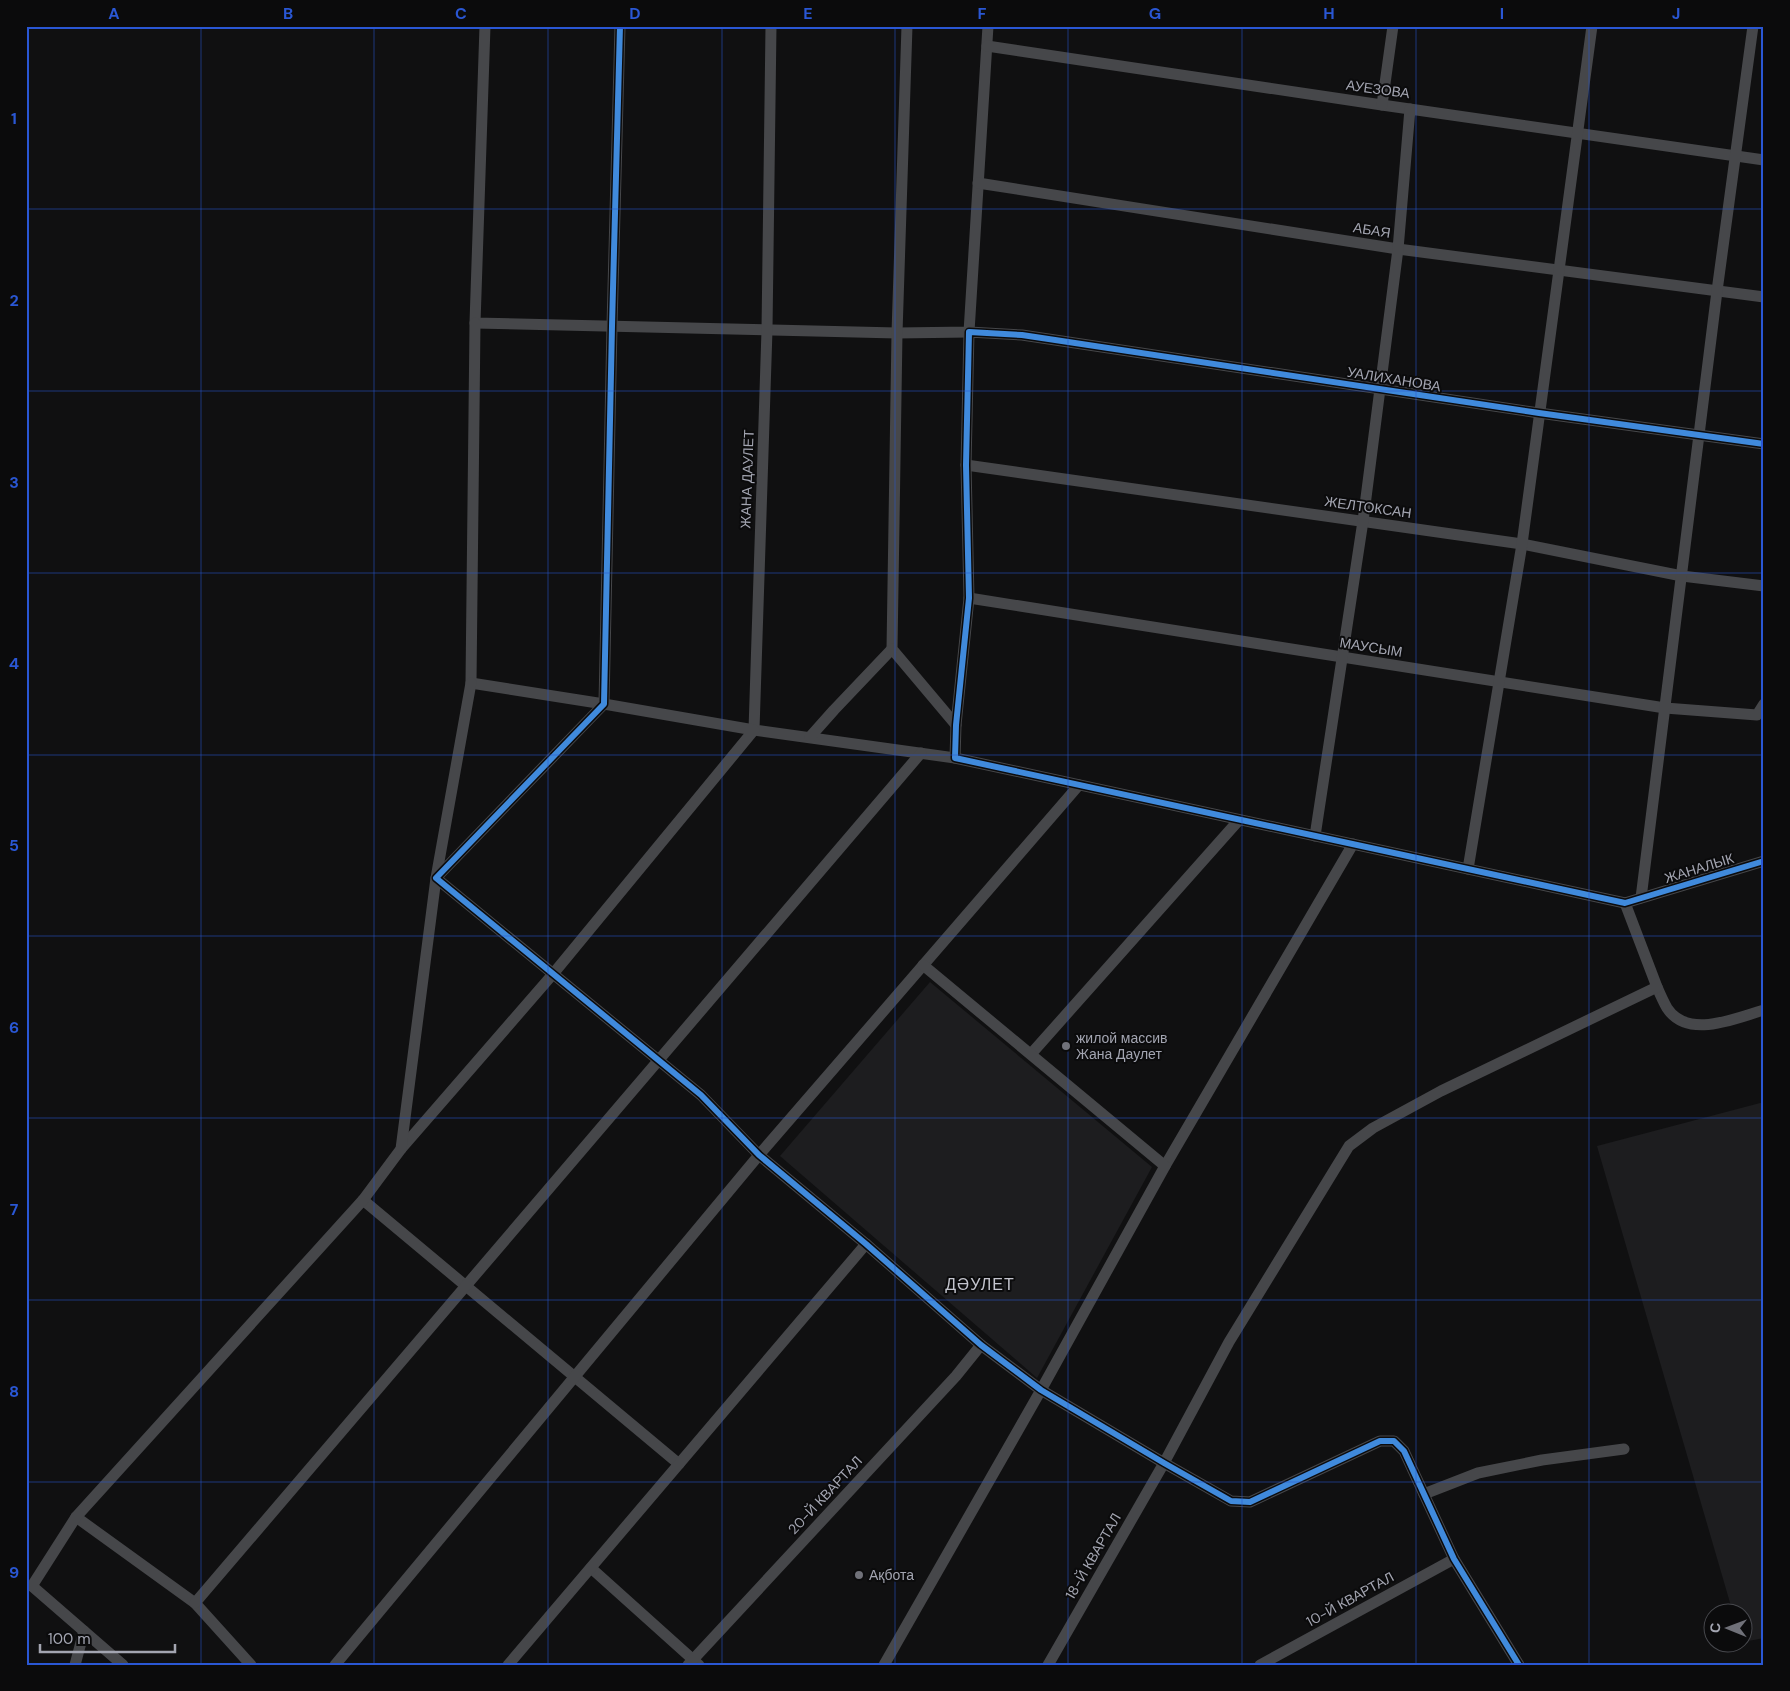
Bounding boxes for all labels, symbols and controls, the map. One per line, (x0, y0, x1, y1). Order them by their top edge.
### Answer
text: A (108, 3, 120, 24)
text: B (283, 3, 293, 24)
text: C (455, 3, 467, 24)
text: D (629, 3, 641, 24)
text: E (803, 3, 813, 24)
text: F (978, 3, 987, 24)
text: G (1149, 3, 1161, 24)
text: H (1323, 3, 1335, 24)
text: I (1500, 3, 1504, 24)
text: J (1672, 3, 1680, 24)
street label: АУЕЗОВА (1345, 76, 1412, 102)
text: 1 (11, 108, 17, 129)
street label: АБАЯ (1352, 218, 1392, 242)
text: 2 (9, 290, 19, 311)
street label: УАЛИХАНОВА (1346, 363, 1443, 395)
street label: ЖАНА ДАУЛЕТ (736, 429, 758, 529)
text: 3 (9, 472, 19, 493)
street label: ЖЕЛТОКСАН (1323, 492, 1413, 522)
street label: МАУСЫМ (1338, 633, 1404, 661)
text: 4 (9, 653, 19, 674)
text: 5 (9, 835, 19, 856)
street label: ЖАНАЛЫК (1662, 849, 1737, 887)
text: 6 (9, 1017, 19, 1038)
place label: жилой массив Жана Даулет (1076, 1029, 1168, 1063)
marker: жилой массив Жана Даулет (1060, 1040, 1072, 1052)
text: 7 (10, 1199, 19, 1220)
district label: ДӘУЛЕТ (945, 1274, 1015, 1295)
text: 8 (9, 1381, 19, 1402)
street label: 20-Й КВАРТАЛ (784, 1452, 866, 1538)
street label: 18-Й КВАРТАЛ (1061, 1510, 1125, 1602)
text: 9 (9, 1562, 19, 1583)
place label: Ақбота (869, 1566, 914, 1584)
street label: 10-Й КВАРТАЛ (1303, 1568, 1397, 1630)
marker: Ақбота (853, 1569, 865, 1581)
north arrow (1702, 1604, 1752, 1654)
scale bar (40, 1621, 175, 1653)
text: С (1706, 1623, 1724, 1633)
text: 100 m (48, 1629, 91, 1649)

